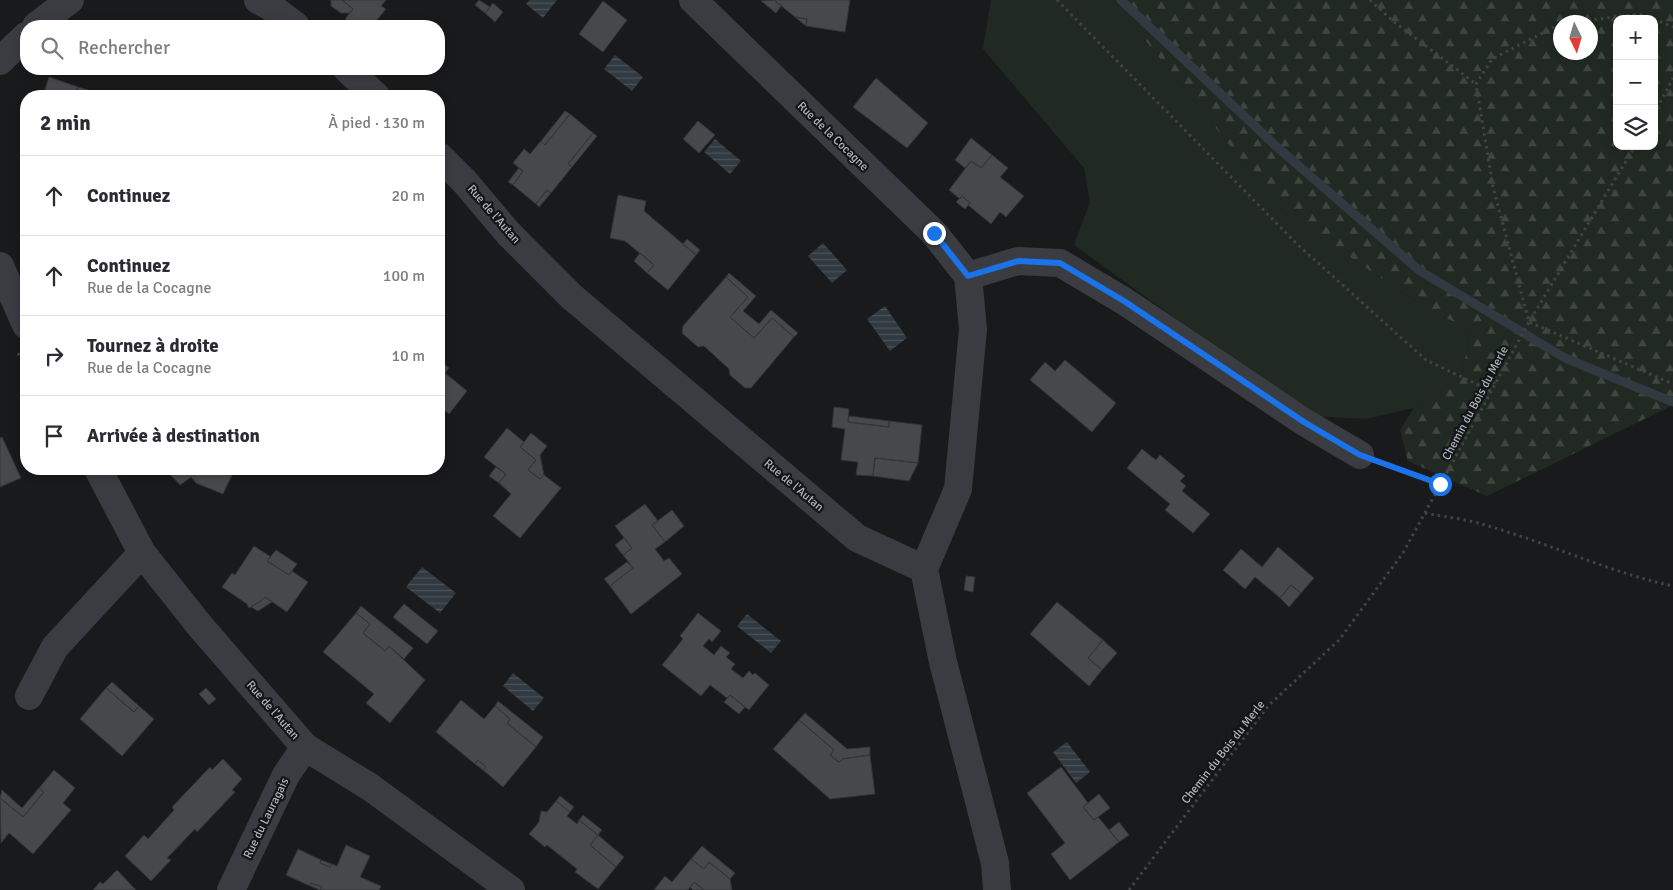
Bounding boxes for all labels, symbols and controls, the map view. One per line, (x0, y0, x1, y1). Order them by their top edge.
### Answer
north arrow (1553, 15, 1598, 60)
map controls (1613, 15, 1658, 150)
button: + (1613, 15, 1658, 60)
search box (20, 20, 445, 75)
icon: search (38, 34, 66, 62)
text: Rechercher (78, 36, 170, 60)
button: − (1613, 60, 1658, 105)
street label: Rue de la Cocagne (794, 99, 871, 174)
button: layers (1613, 105, 1658, 150)
text: 2 min (40, 110, 91, 136)
text: À pied · 130 m (328, 113, 425, 133)
icon: ahead (40, 182, 68, 210)
street label: Rue de l'Autan (464, 182, 523, 247)
text: Continuez (87, 184, 170, 208)
text: 20 m (391, 186, 425, 206)
route end (923, 222, 946, 245)
text: Continuez (87, 254, 170, 278)
icon: ahead (40, 262, 68, 290)
text: 100 m (383, 266, 425, 286)
text: Rue de la Cocagne (87, 278, 212, 298)
text: Tournez à droite (87, 334, 219, 358)
icon: right (40, 342, 68, 370)
street label: Chemin du Bois du Merle (1439, 344, 1512, 463)
text: 10 m (391, 346, 425, 366)
text: Rue de la Cocagne (87, 358, 212, 378)
icon: arrive (40, 422, 68, 450)
text: Arrivée à destination (87, 424, 260, 448)
street label: Rue de l'Autan (761, 456, 827, 515)
route start (1429, 473, 1452, 496)
street label: Rue de l'Autan (243, 678, 302, 743)
street label: Chemin du Bois du Merle (1178, 698, 1268, 807)
street label: Rue du Lauragais (240, 775, 292, 861)

